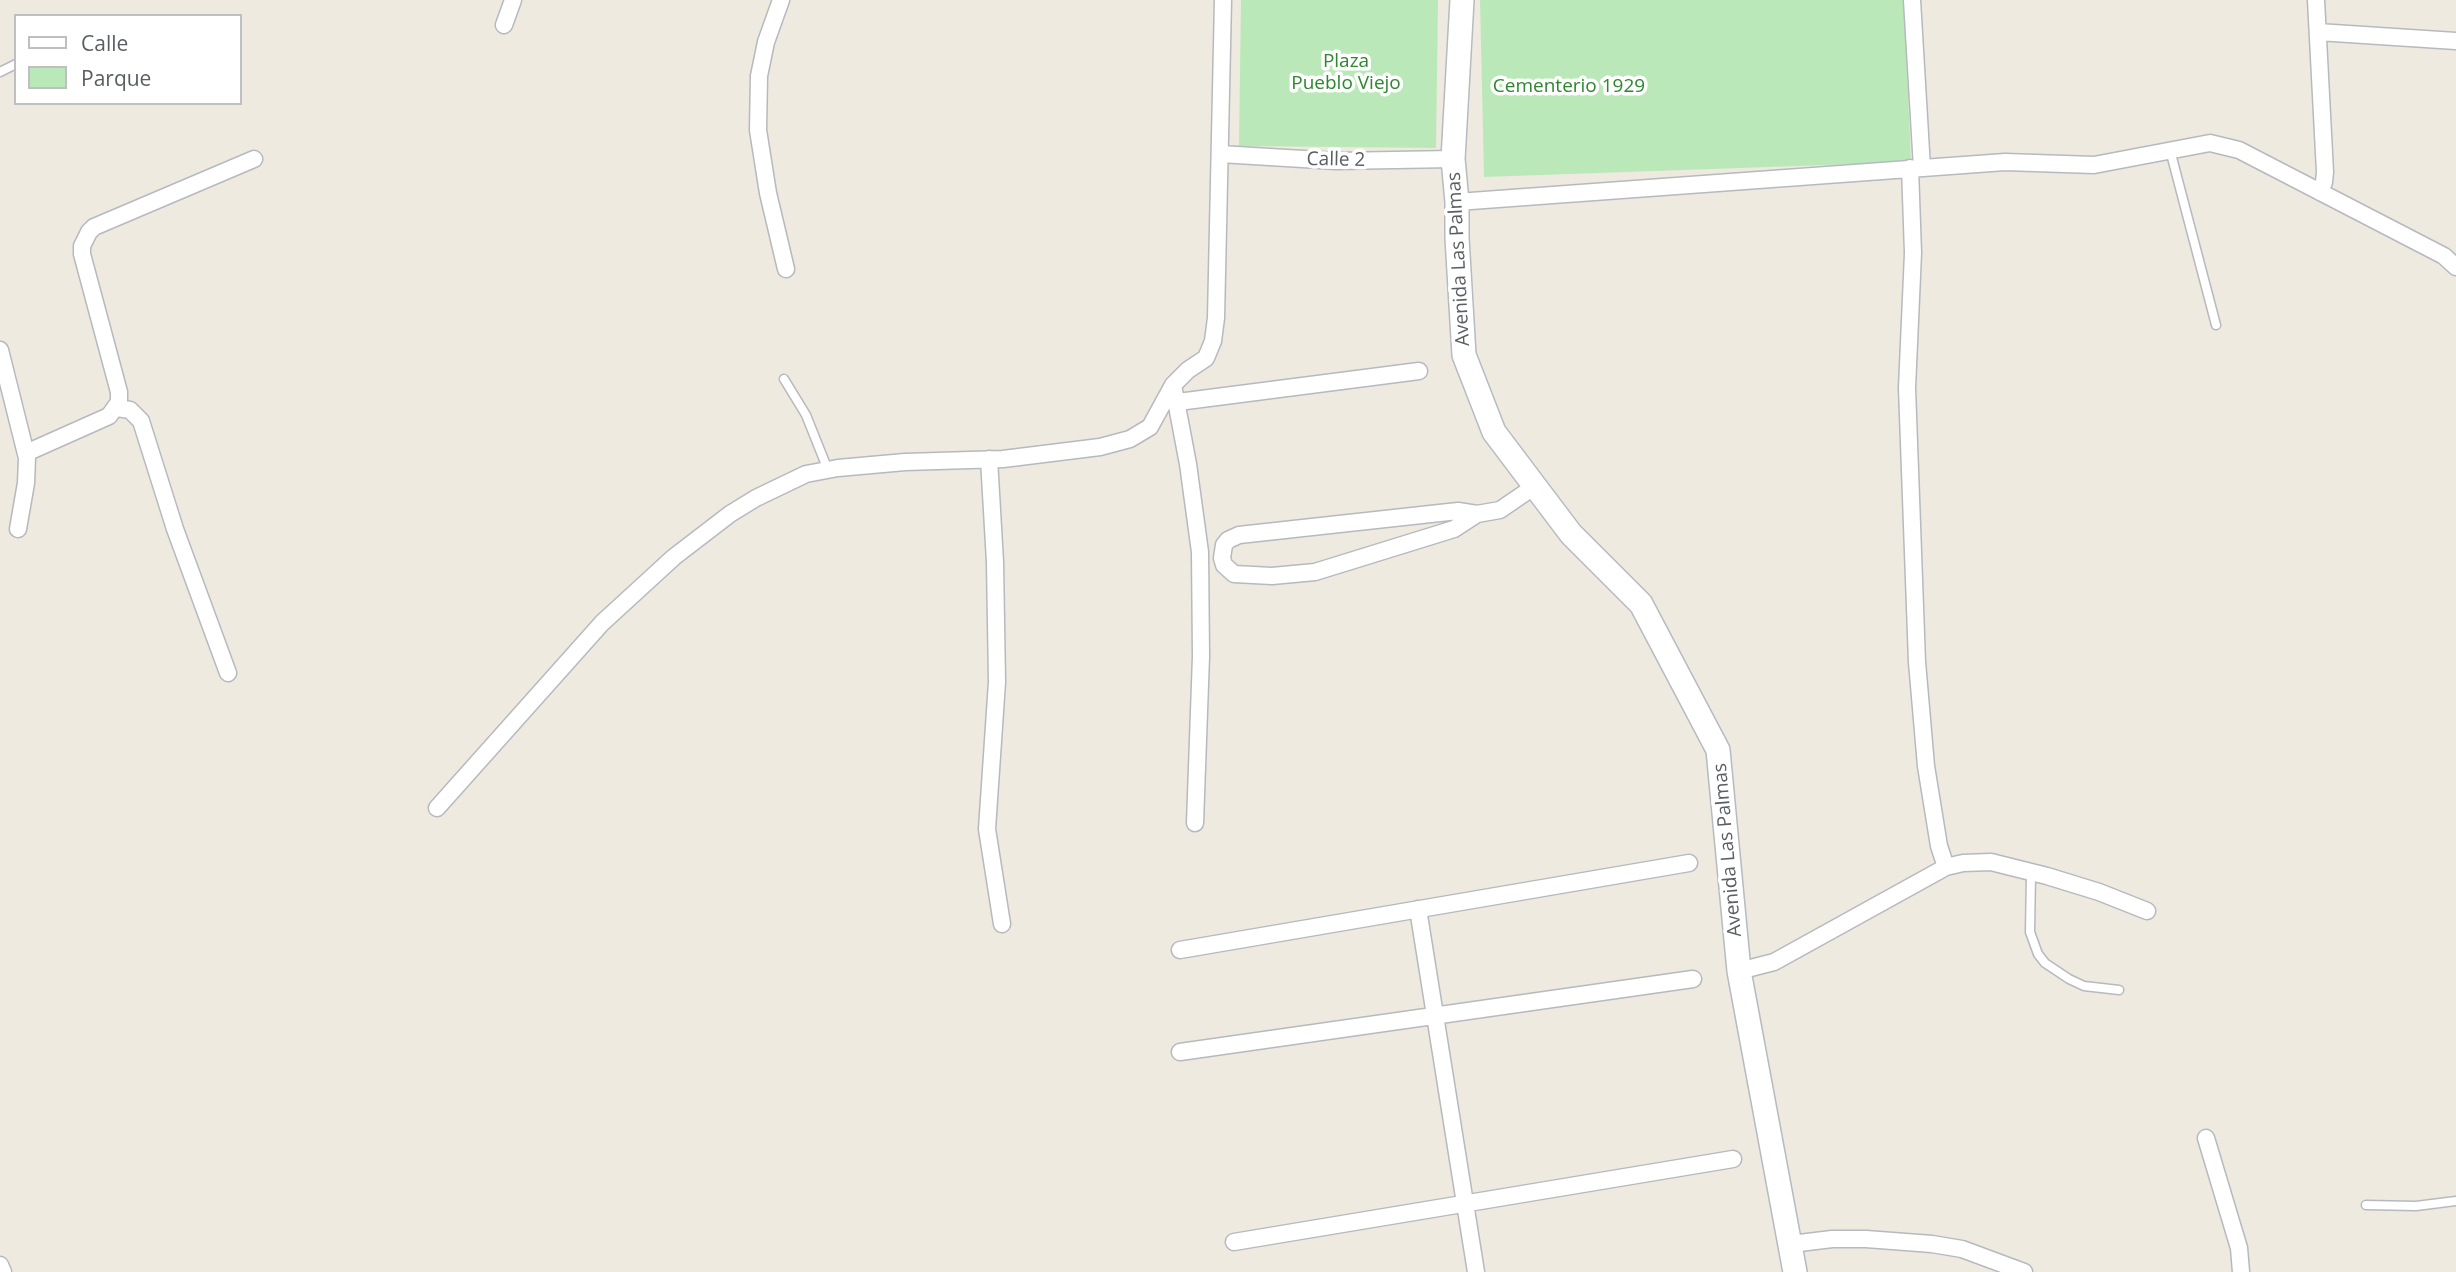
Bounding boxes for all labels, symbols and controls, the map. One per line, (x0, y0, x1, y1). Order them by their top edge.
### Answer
legend (14, 14, 242, 105)
text: Calle (81, 29, 128, 57)
park label: Plaza Pueblo Viejo (1291, 51, 1401, 95)
text: Parque (81, 64, 151, 92)
park label: Cementerio 1929 (1493, 76, 1645, 98)
street label: Calle 2 (1307, 148, 1365, 172)
street label: Avenida Las Palmas (1443, 171, 1475, 347)
street label: Avenida Las Palmas (1709, 762, 1747, 938)

